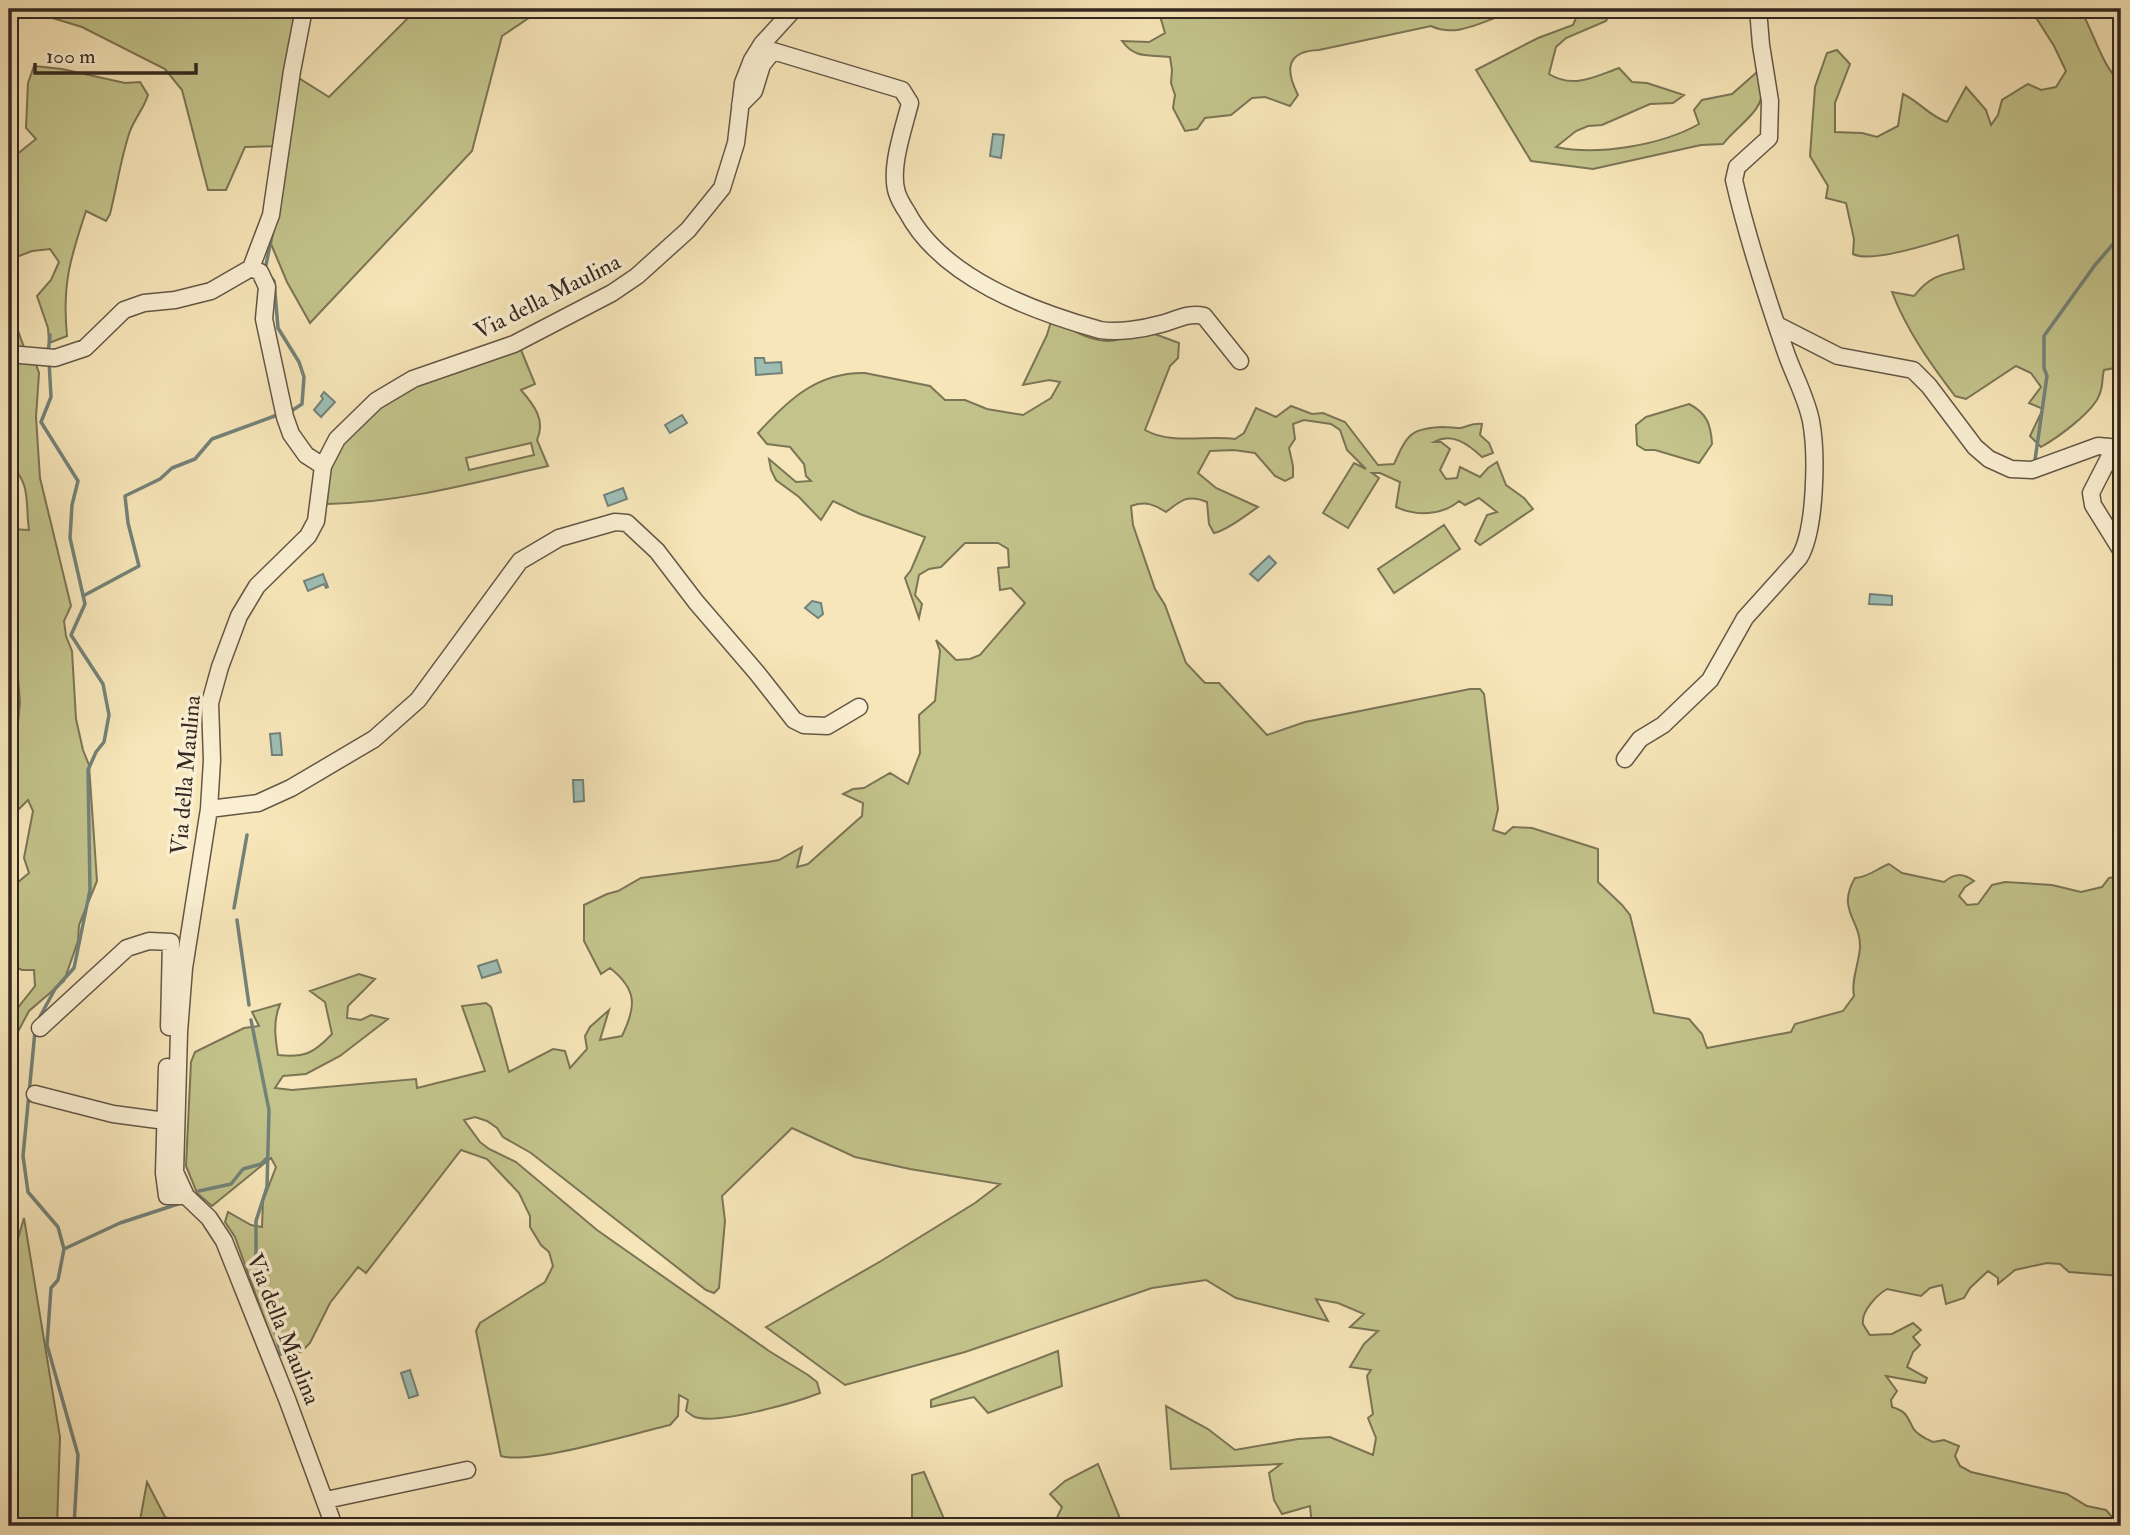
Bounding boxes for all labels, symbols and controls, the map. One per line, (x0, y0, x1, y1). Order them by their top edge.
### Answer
scale bar (35, 32, 196, 76)
text: 100 m (46, 43, 96, 70)
street label: Via della Maulina (469, 247, 626, 346)
street label: Via della Maulina (164, 693, 207, 856)
street label: Via della Maulina (240, 1249, 327, 1409)

